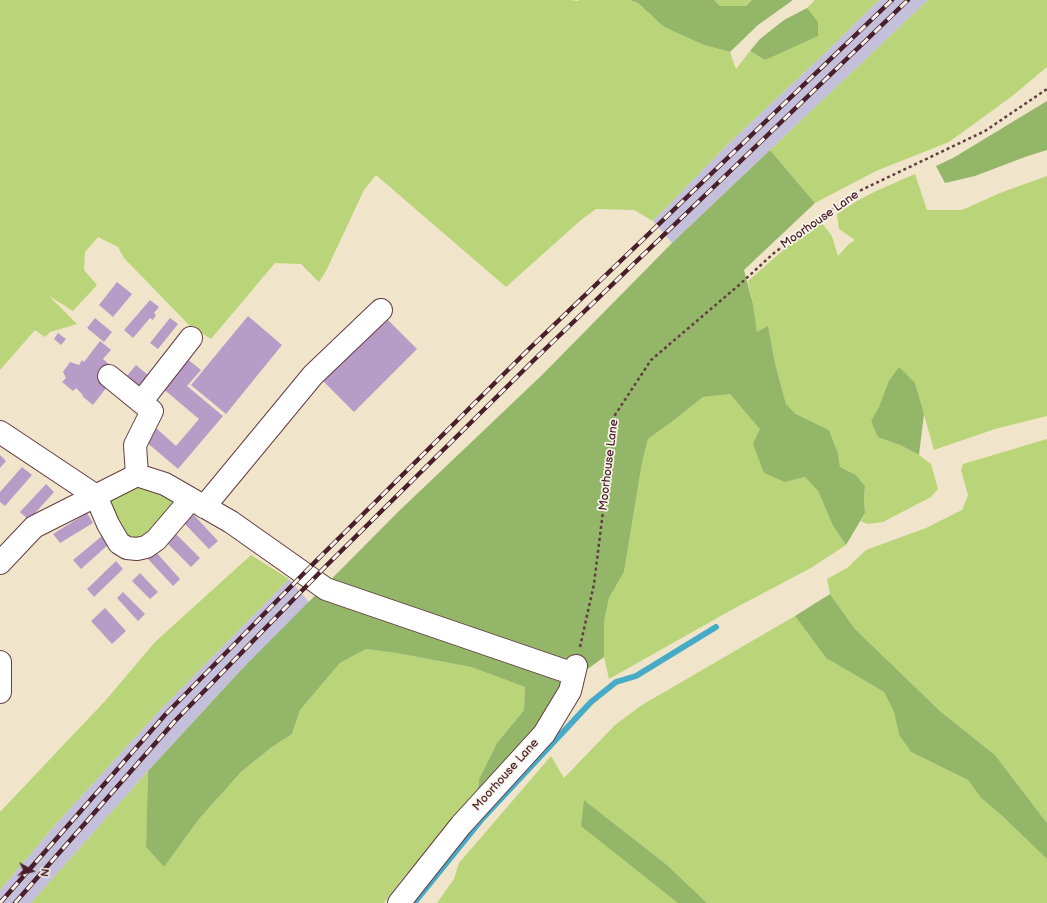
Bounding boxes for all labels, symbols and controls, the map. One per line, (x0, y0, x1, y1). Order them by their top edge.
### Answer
street label: Moorhouse Lane (778, 188, 862, 252)
street label: Moorhouse Lane (596, 419, 622, 511)
street label: Moorhouse Lane (470, 736, 542, 814)
north arrow (12, 851, 52, 891)
text: N (37, 868, 51, 878)

